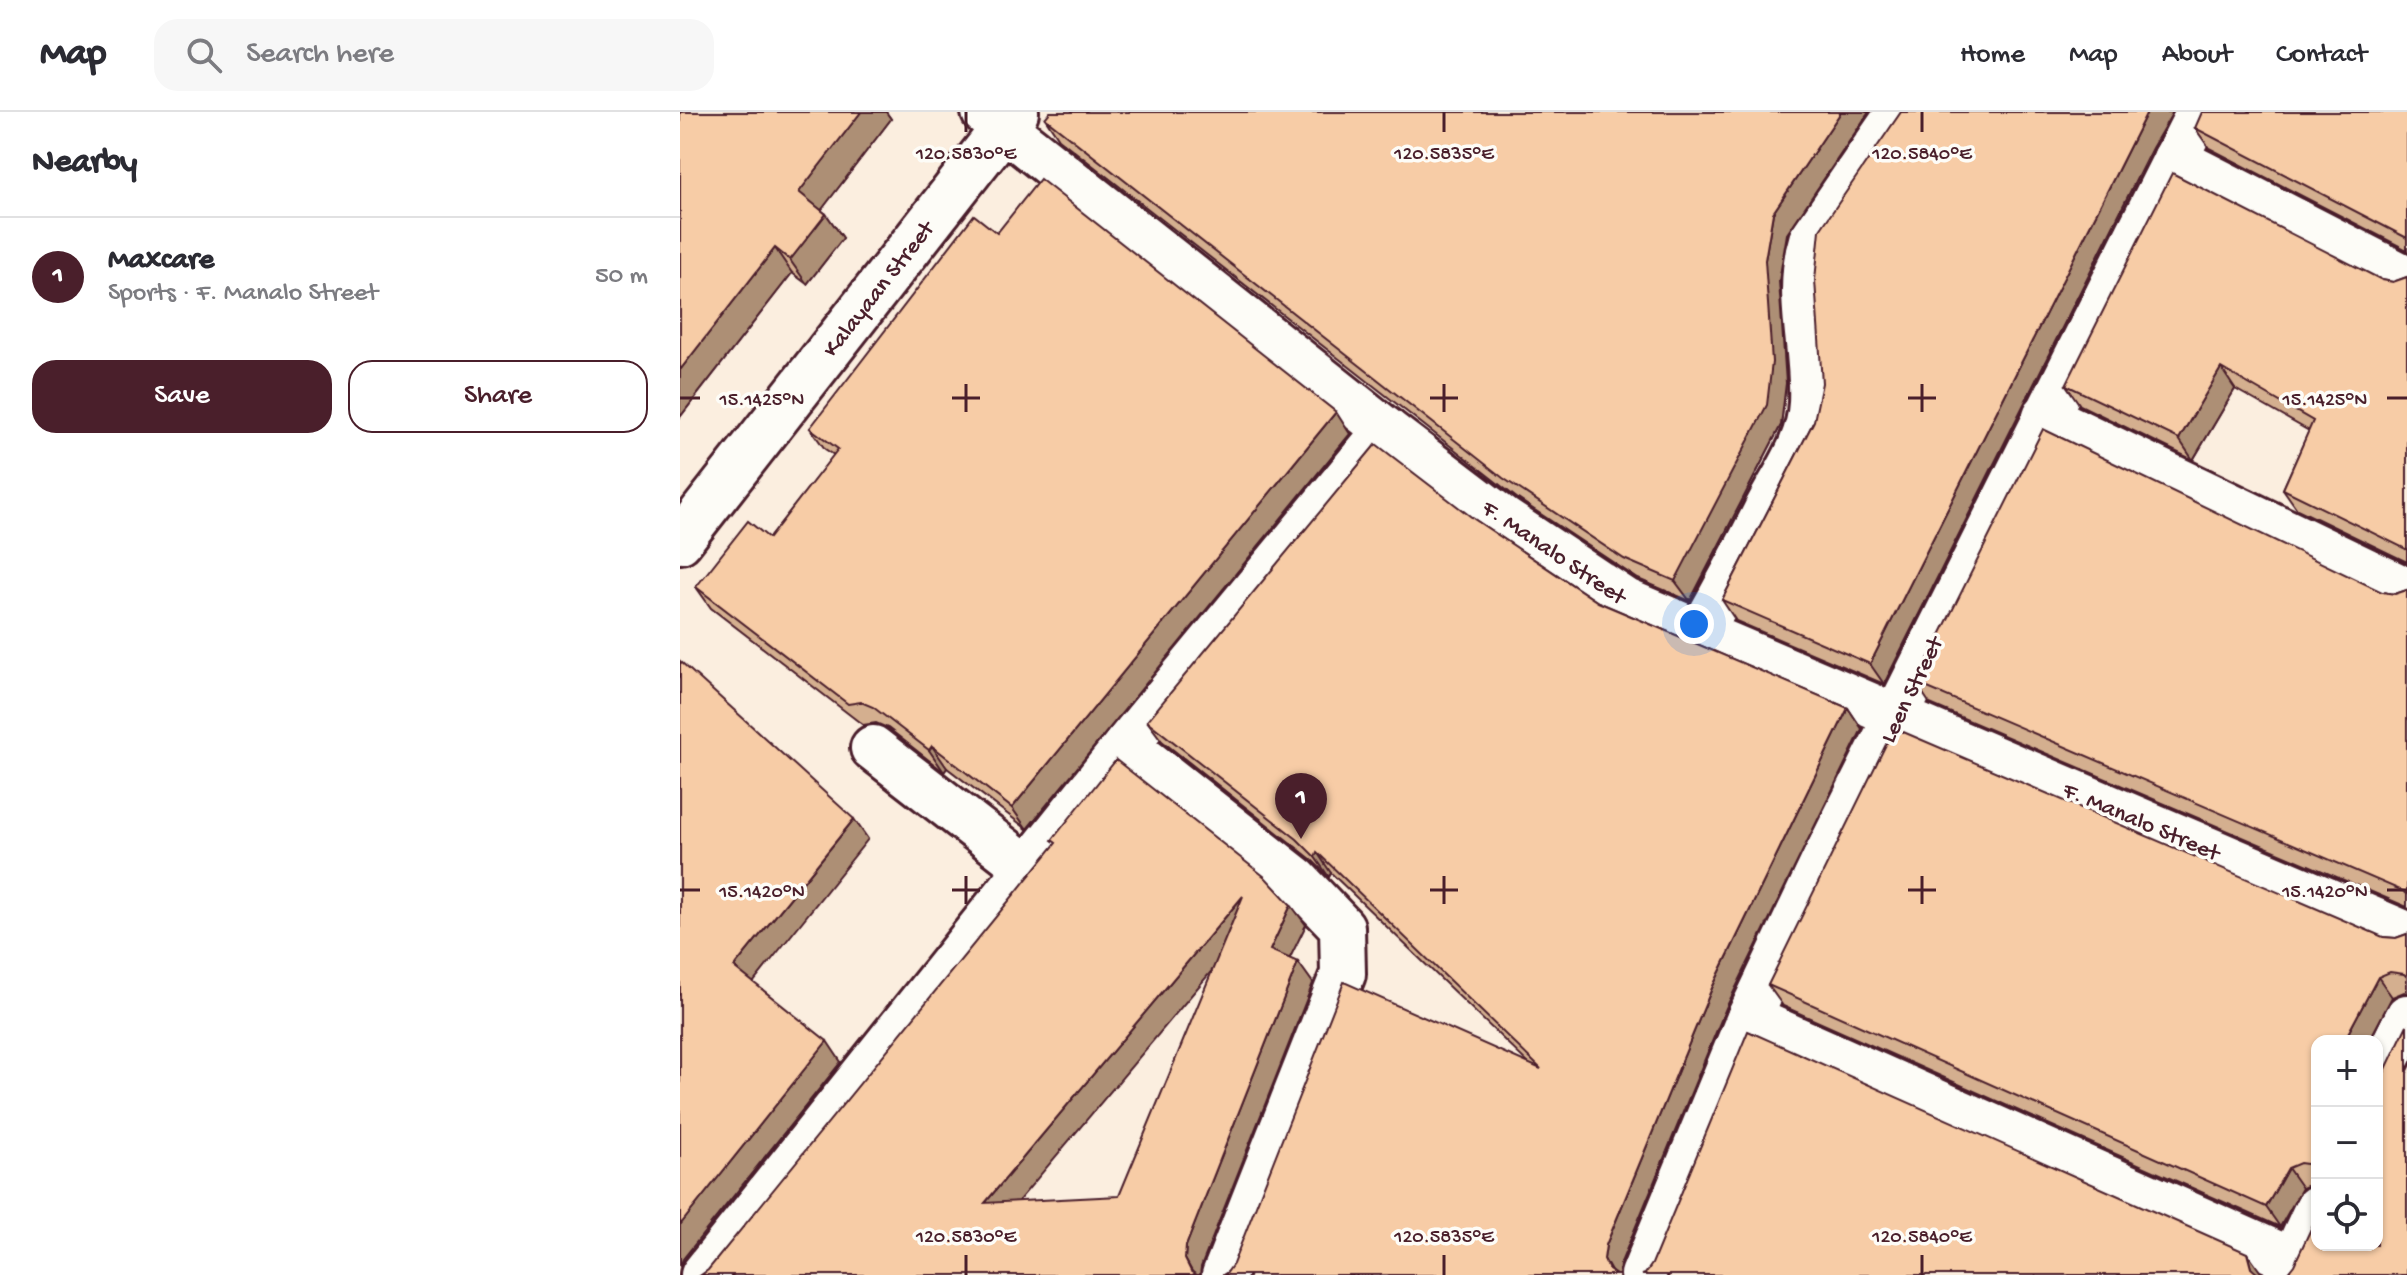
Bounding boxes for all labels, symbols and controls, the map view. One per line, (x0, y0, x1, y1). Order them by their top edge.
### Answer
search box (154, 19, 714, 91)
text: Map (40, 33, 106, 77)
icon: search (182, 33, 226, 77)
text: Search here (246, 38, 394, 73)
text: Home (1960, 39, 2025, 72)
text: Map (2069, 39, 2118, 72)
text: About (2162, 39, 2232, 72)
text: Contact (2276, 39, 2367, 72)
text: Nearby (32, 144, 137, 184)
text: 120.5830°E (915, 144, 1018, 167)
text: 120.5835°E (1393, 144, 1495, 167)
text: 120.5840°E (1871, 144, 1973, 167)
street label: Kalayaan Street (818, 215, 943, 364)
text: Maxcare (108, 244, 214, 279)
text: 1 (53, 262, 63, 293)
text: 50 m (595, 262, 648, 293)
text: Sports · F. Manalo Street (108, 279, 378, 310)
button: Save (32, 360, 332, 433)
button: Share (348, 360, 648, 433)
text: 15.1425°N (719, 390, 804, 413)
text: 15.1425°N (2282, 390, 2367, 413)
street label: F. Manalo Street (1475, 494, 1632, 614)
your location (1674, 604, 1714, 644)
street label: Leen Street (1875, 631, 1952, 748)
pin: 1 (1275, 773, 1327, 839)
street label: F. Manalo Street (2057, 777, 2225, 870)
text: 15.1420°N (718, 882, 805, 905)
text: 15.1420°N (2281, 882, 2368, 905)
map controls (2311, 1035, 2383, 1251)
button: + (2311, 1035, 2383, 1107)
button: − (2311, 1107, 2383, 1179)
button: locate (2311, 1179, 2383, 1251)
text: 120.5830°E (915, 1227, 1018, 1250)
text: 120.5835°E (1393, 1227, 1495, 1250)
text: 120.5840°E (1871, 1227, 1973, 1250)

